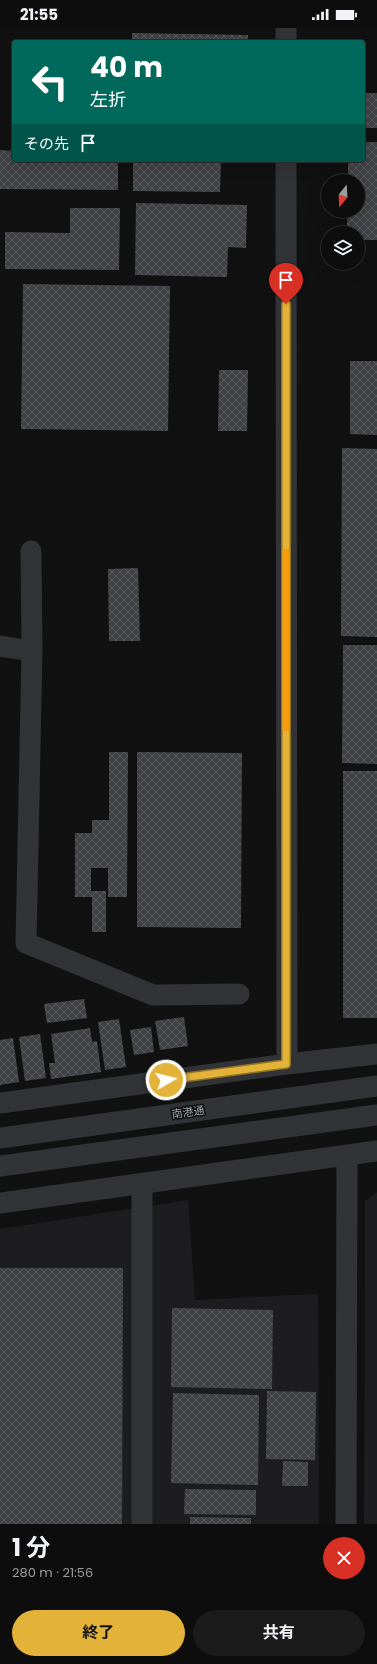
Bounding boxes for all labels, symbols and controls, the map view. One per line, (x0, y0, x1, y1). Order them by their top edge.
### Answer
text: 21:55 (20, 4, 58, 25)
text: 40 m (90, 48, 163, 87)
icon: left (24, 56, 76, 108)
text: 左折 (90, 87, 126, 112)
icon: arrive (77, 132, 99, 154)
text: その先 (24, 133, 69, 154)
north arrow (321, 174, 365, 218)
map controls (321, 174, 365, 270)
button: layers (321, 226, 365, 270)
pin (269, 263, 303, 304)
icon: arrive (275, 269, 297, 291)
position arrow (145, 1059, 187, 1101)
street label: 南港通 (171, 1102, 205, 1122)
text: 1 分 (12, 1531, 50, 1564)
button: close (323, 1537, 365, 1579)
text: 280 m · 21:56 (12, 1563, 93, 1582)
button: 終了 (12, 1610, 185, 1656)
button: 共有 (193, 1610, 365, 1656)

